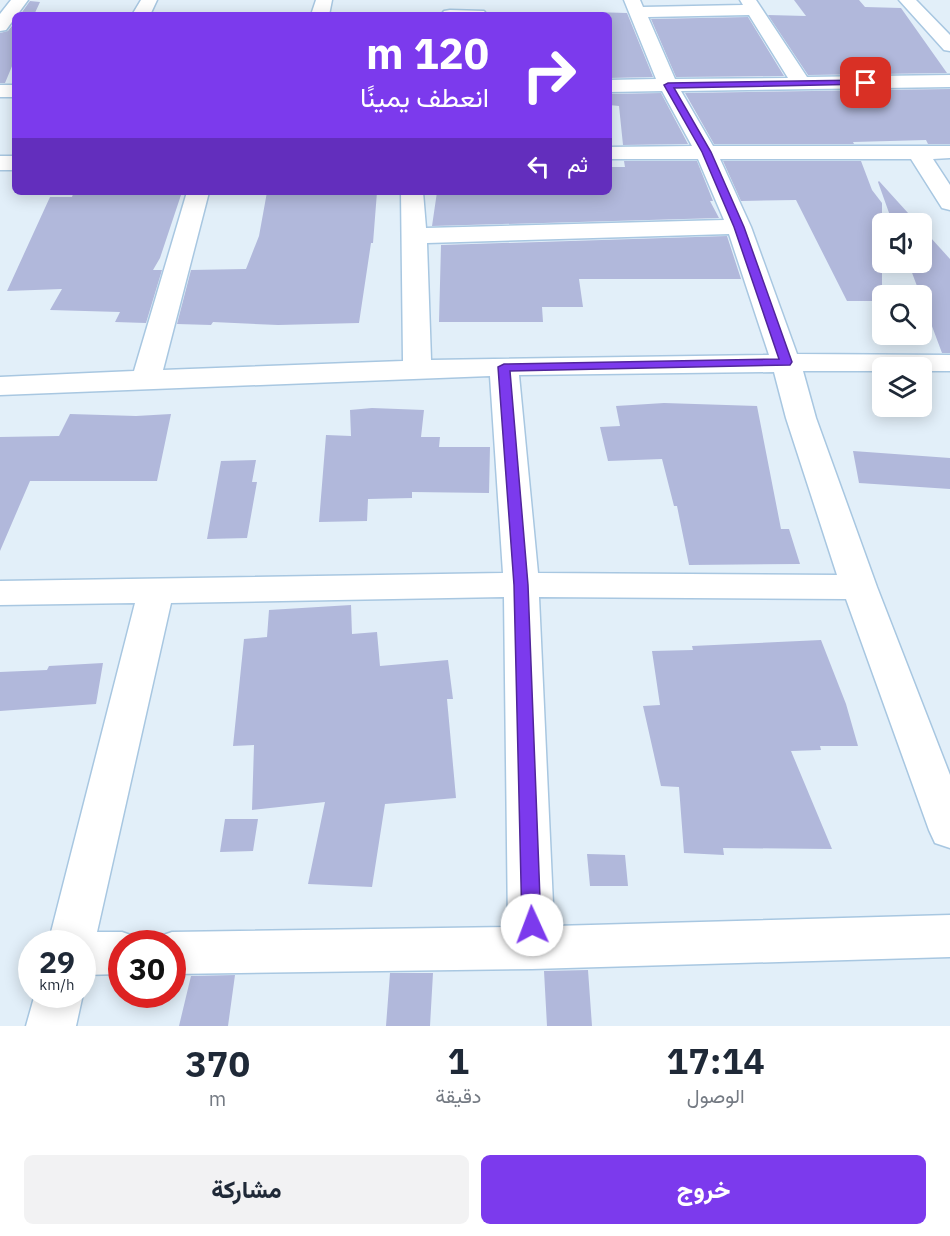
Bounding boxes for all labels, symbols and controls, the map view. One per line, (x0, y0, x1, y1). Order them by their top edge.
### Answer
text: 120 m (366, 26, 489, 81)
icon: right (510, 36, 588, 114)
pin (840, 57, 891, 108)
icon: arrive (849, 66, 882, 99)
text: انعطف يمينًا (360, 79, 489, 114)
text: ثم (567, 149, 588, 178)
icon: left (522, 150, 555, 183)
map controls (872, 213, 932, 417)
button: sound (872, 213, 932, 273)
button: search (872, 285, 932, 345)
button: layers (872, 357, 932, 417)
position arrow (500, 893, 564, 957)
speed limit sign: 30 (108, 930, 186, 1008)
text: 29 (39, 942, 75, 981)
text: km/h (39, 975, 75, 994)
text: 1 (447, 1037, 469, 1084)
text: 17:14 (667, 1037, 765, 1084)
text: 370 (185, 1040, 250, 1087)
text: دقيقة (435, 1082, 481, 1109)
text: الوصول (687, 1082, 745, 1109)
text: m (209, 1085, 226, 1112)
button: مشاركة (24, 1155, 469, 1224)
button: خروج (481, 1155, 926, 1224)

